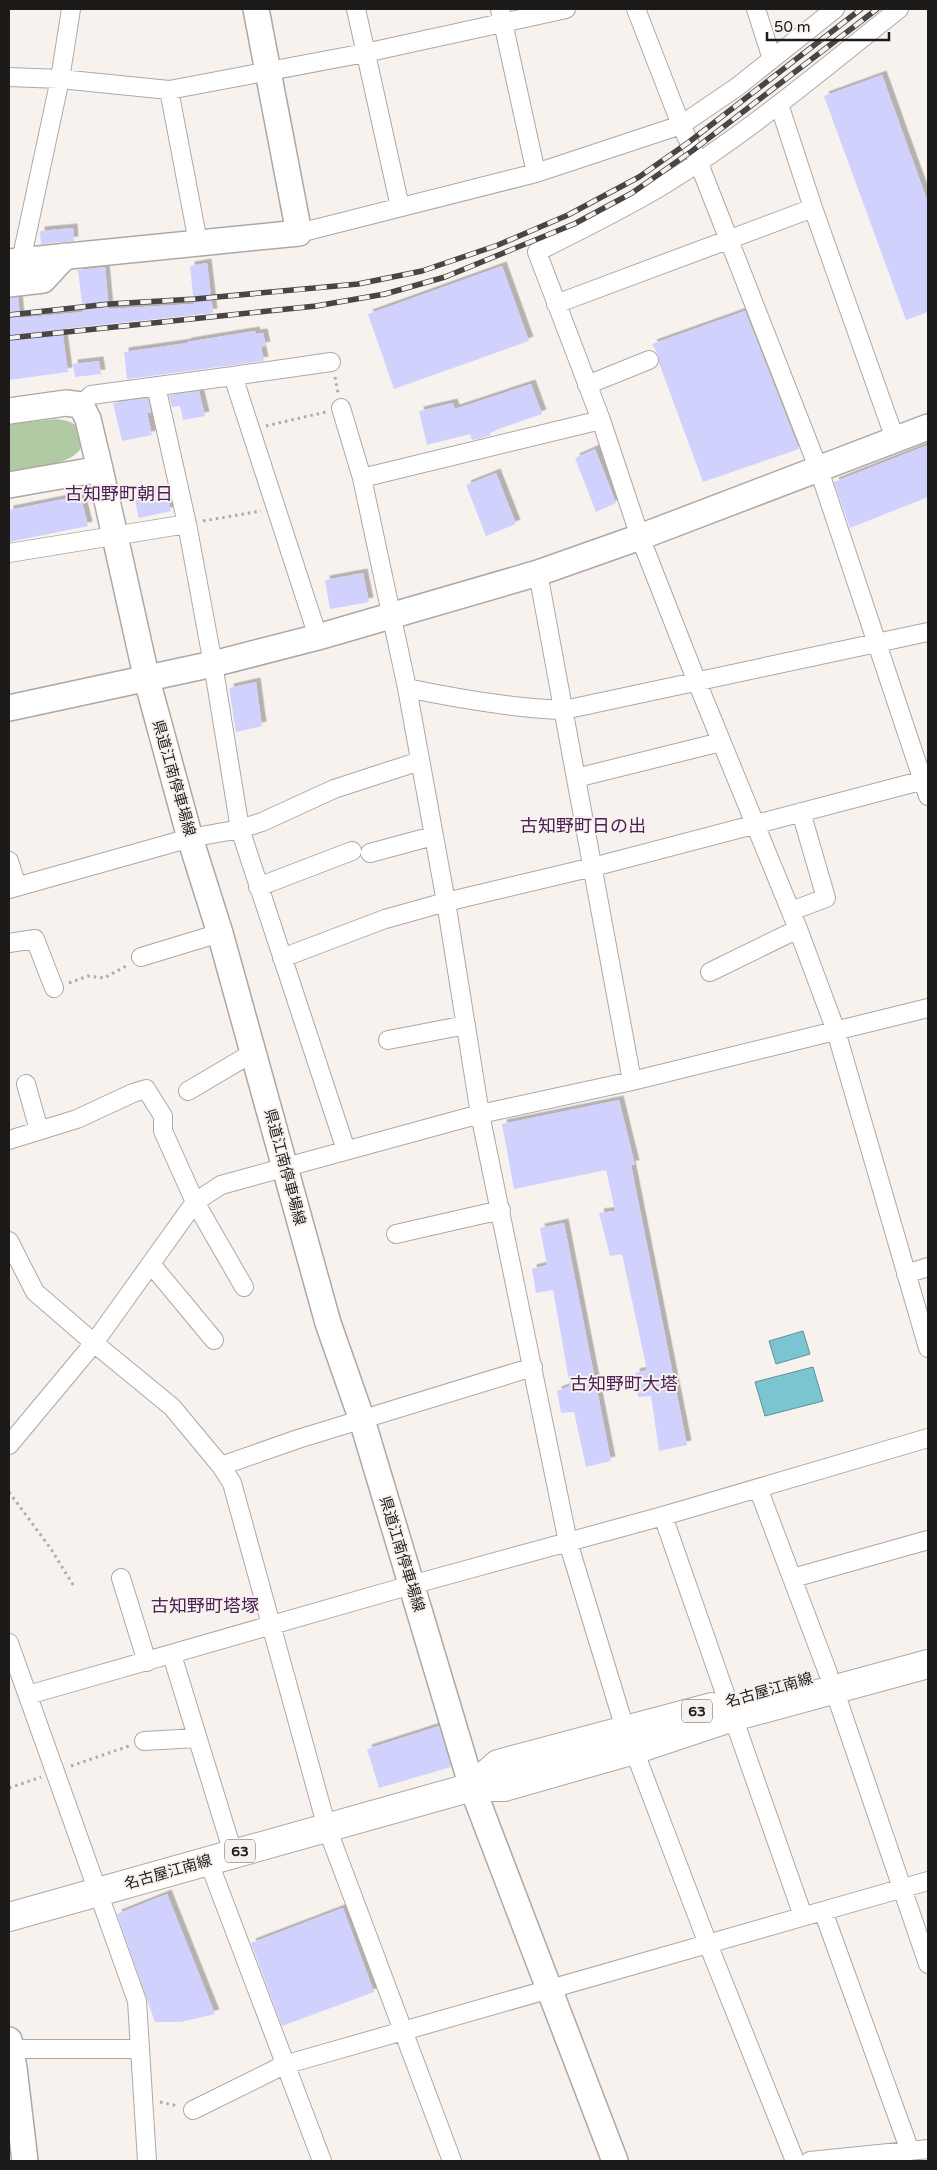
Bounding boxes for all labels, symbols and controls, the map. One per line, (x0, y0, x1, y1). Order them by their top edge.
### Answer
scale bar (767, 10, 890, 42)
text: 50 m (774, 18, 811, 36)
district label: 古知野町朝日 (65, 483, 173, 505)
street label: 県道江南停車場線 (149, 718, 199, 838)
district label: 古知野町日の出 (520, 815, 646, 837)
street label: 県道江南停車場線 (261, 1107, 309, 1227)
district label: 古知野町大塔 (570, 1373, 678, 1395)
street label: 県道江南停車場線 (376, 1494, 428, 1614)
district label: 古知野町塔塚 (151, 1595, 259, 1617)
street label: 名古屋江南線 (723, 1669, 815, 1711)
road number: 63 (682, 1700, 712, 1722)
road number: 63 (225, 1840, 255, 1862)
street label: 名古屋江南線 (122, 1851, 214, 1893)

